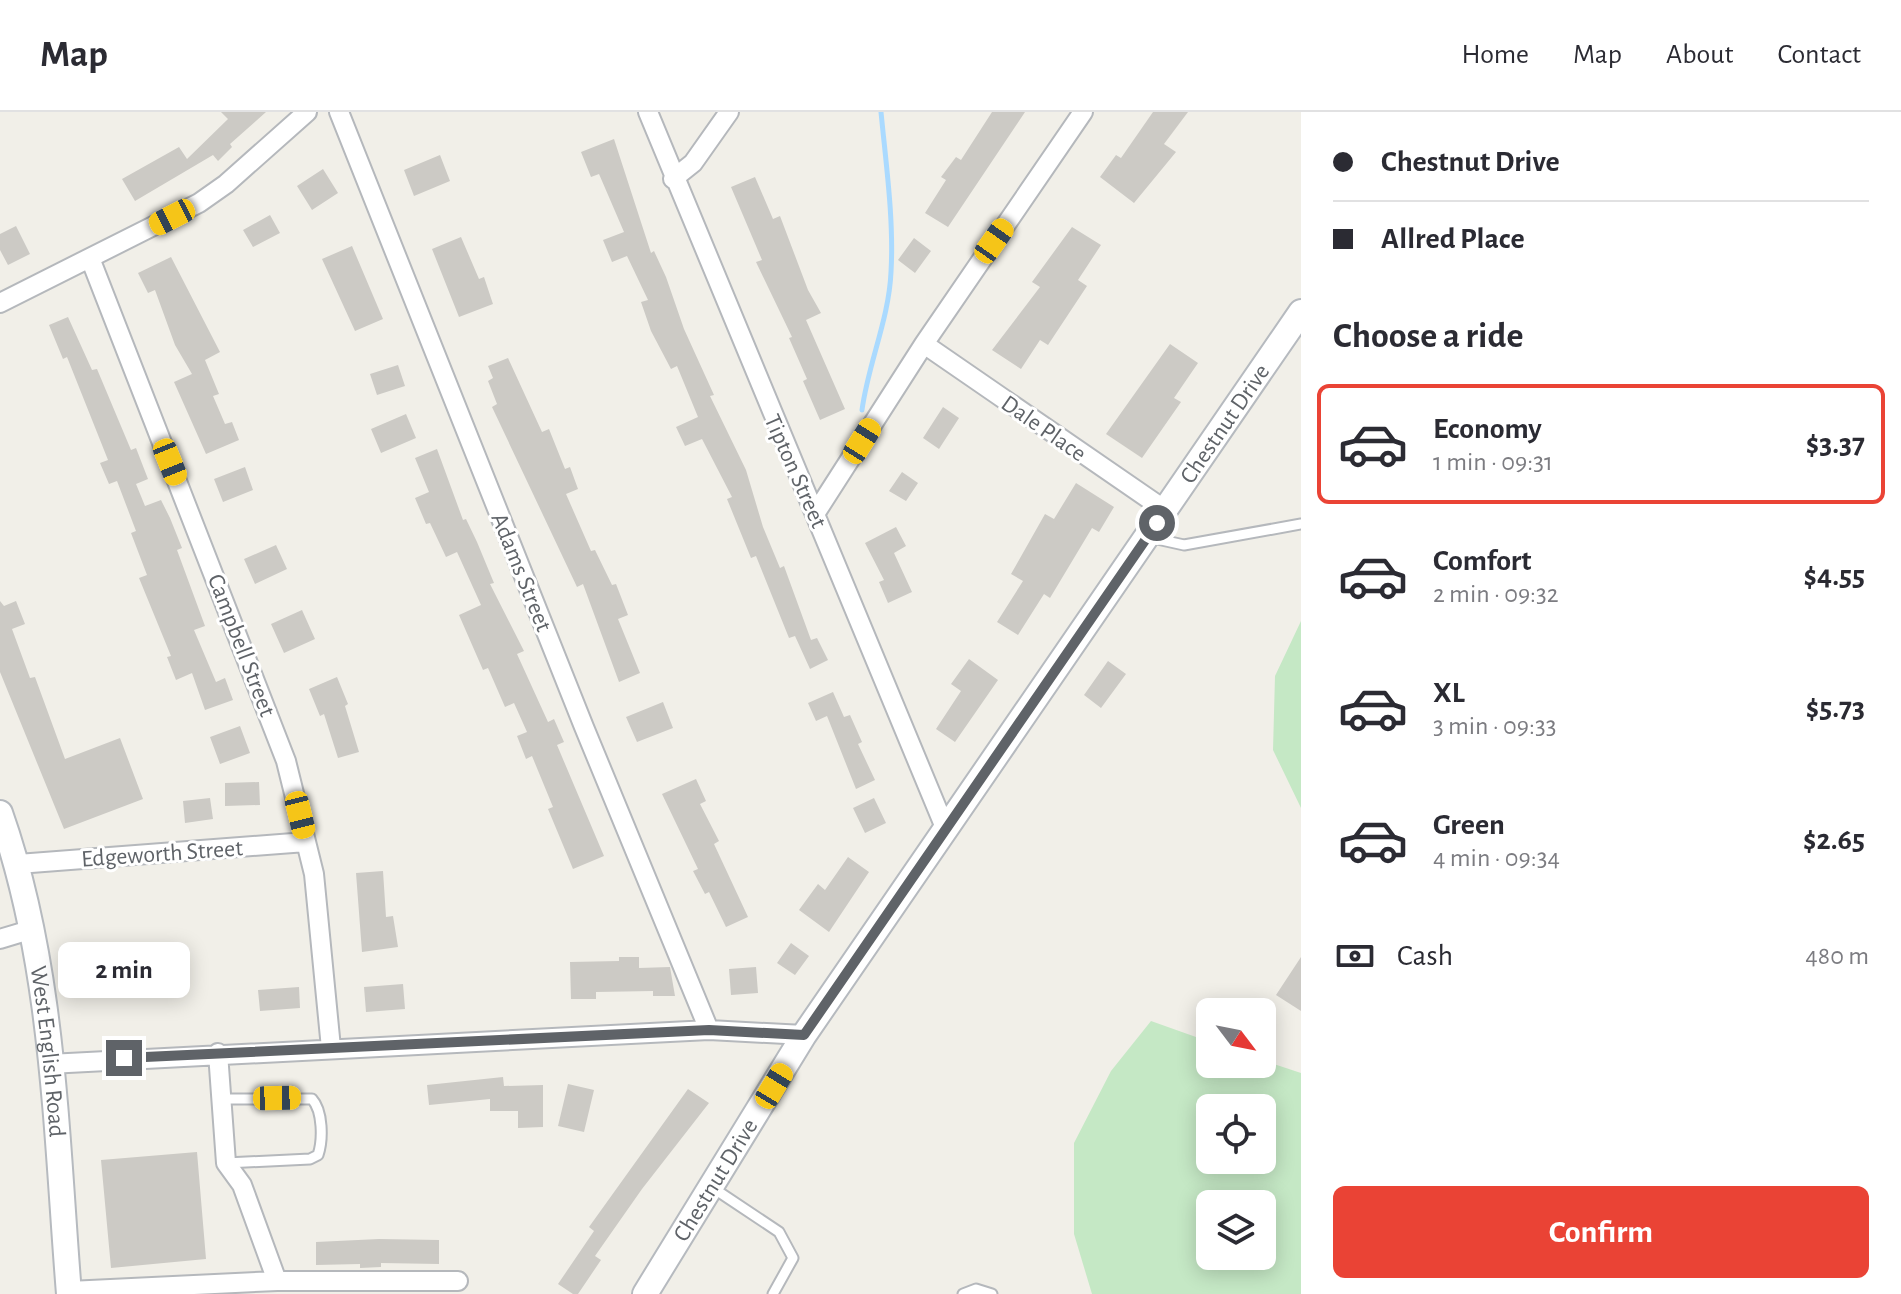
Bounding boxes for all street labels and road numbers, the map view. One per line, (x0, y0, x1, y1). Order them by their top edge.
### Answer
street label: Chestnut Drive (1176, 360, 1274, 488)
street label: Dale Place (997, 391, 1090, 467)
street label: Tipton Street (759, 411, 831, 532)
street label: Adams Street (486, 510, 556, 635)
street label: Campbell Street (203, 571, 279, 720)
street label: Edgeworth Street (81, 836, 244, 872)
street label: West English Road (26, 964, 69, 1138)
street label: Chestnut Drive (669, 1115, 763, 1246)

